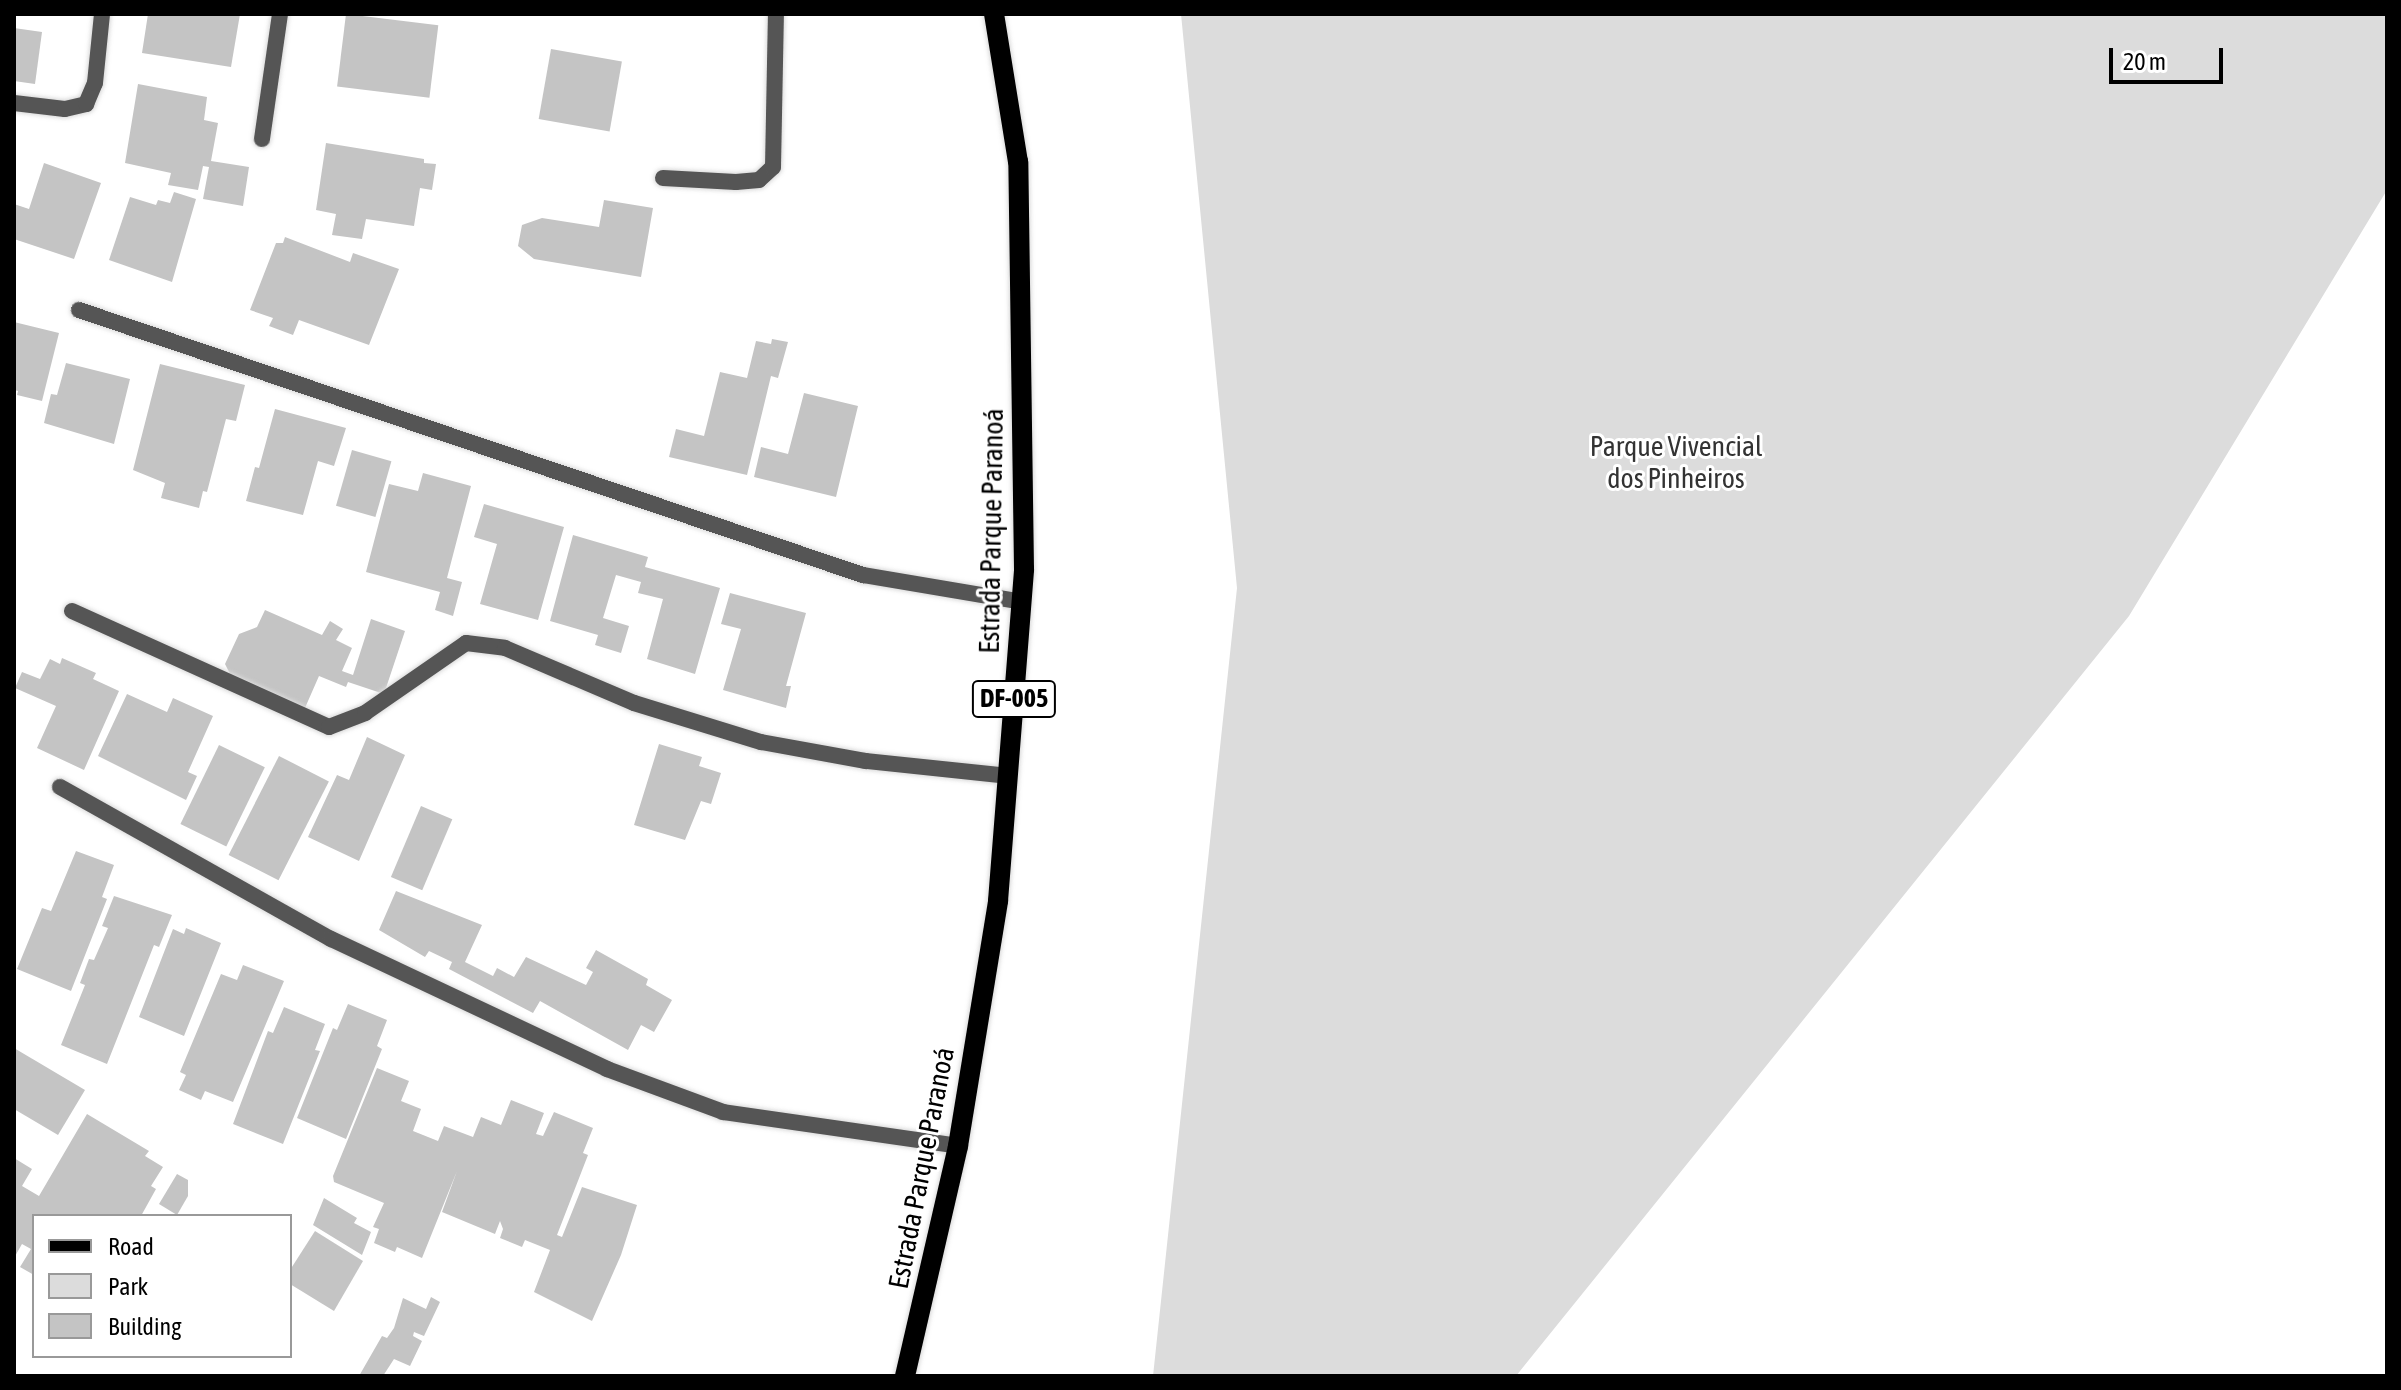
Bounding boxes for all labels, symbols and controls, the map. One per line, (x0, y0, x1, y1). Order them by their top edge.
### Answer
scale bar (2113, 32, 2227, 82)
text: 20 m (2123, 48, 2166, 75)
street label: Estrada Parque Paranoá (972, 408, 1010, 654)
park label: Parque Vivencial dos Pinheiros (1590, 429, 1762, 495)
road number: DF-005 (970, 677, 1058, 721)
street label: Estrada Parque Paranoá (881, 1044, 961, 1292)
legend (32, 1214, 292, 1358)
text: Road (108, 1233, 154, 1260)
text: Park (108, 1273, 148, 1300)
text: Building (108, 1313, 181, 1340)

